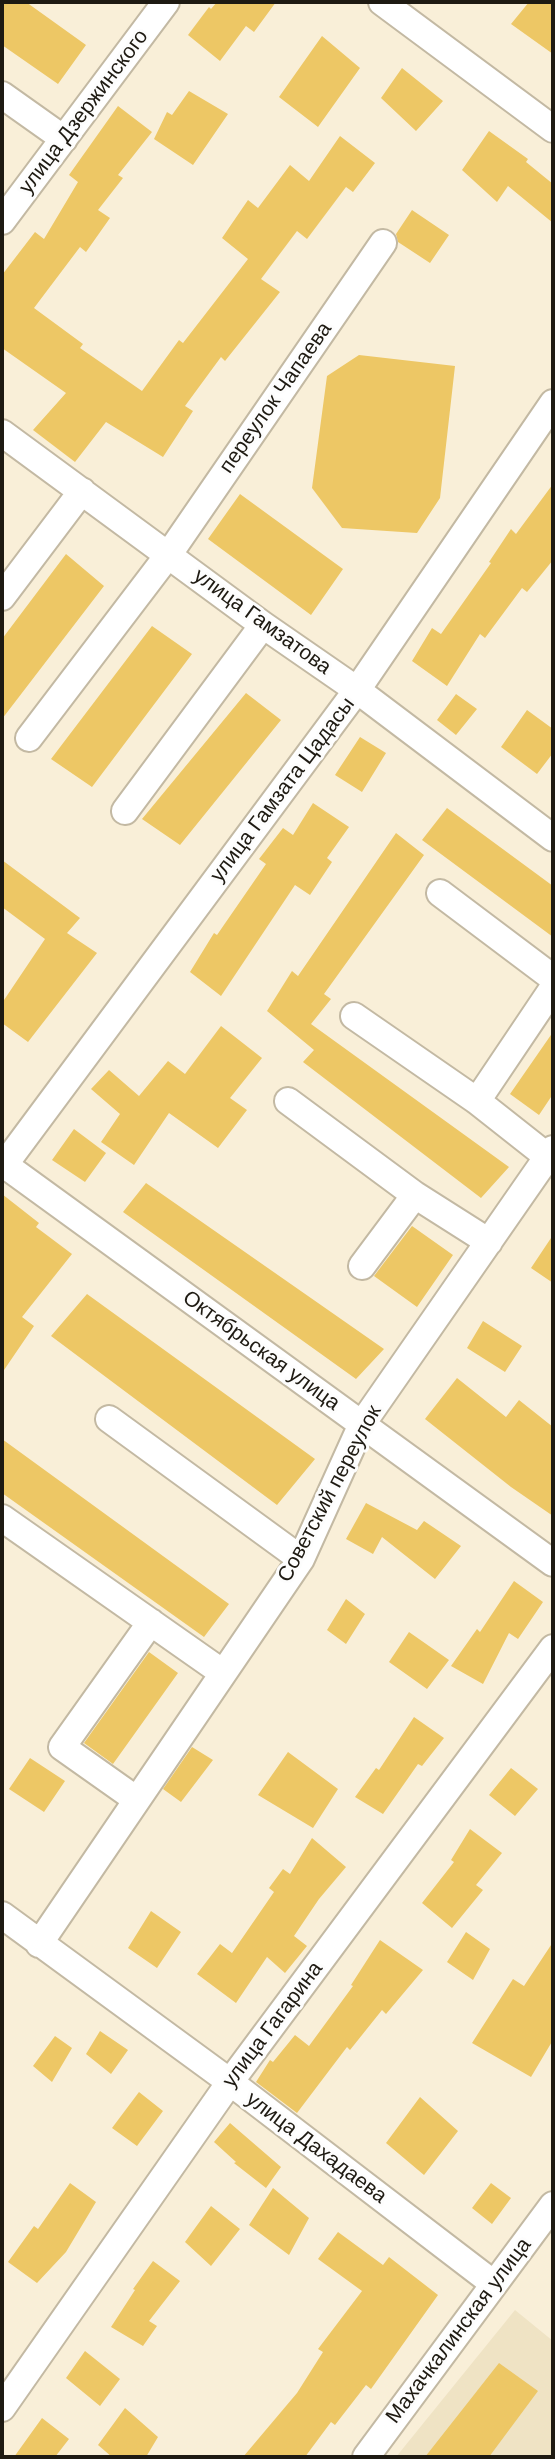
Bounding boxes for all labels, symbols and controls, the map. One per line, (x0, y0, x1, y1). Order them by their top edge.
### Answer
street label: улица Дзержинского (14, 25, 154, 199)
street label: переулок Чапаева (215, 318, 337, 478)
street label: улица Гамзатова (188, 564, 336, 680)
street label: улица Гамзата Цадасы (205, 693, 361, 887)
street label: Октябрьская улица (177, 1286, 345, 1416)
street label: Советский переулок (273, 1401, 387, 1587)
street label: улица Гагарина (218, 1957, 328, 2093)
street label: улица Дахадаева (241, 2087, 391, 2209)
street label: Махачкалинская улица (381, 2233, 537, 2429)

